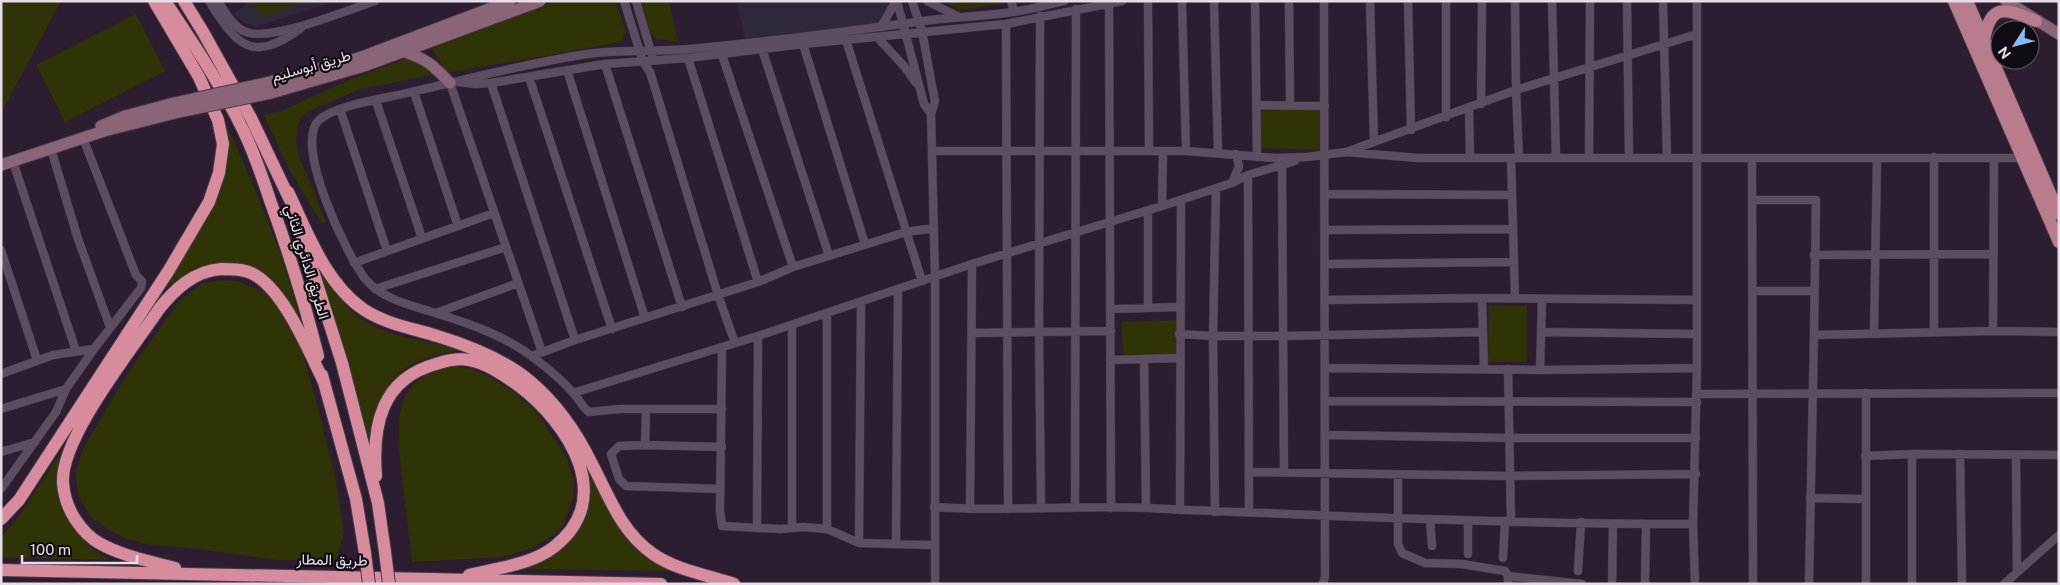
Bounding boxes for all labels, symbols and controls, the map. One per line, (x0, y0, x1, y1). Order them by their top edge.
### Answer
north arrow (1990, 20, 2040, 70)
text: N (1995, 44, 2014, 62)
street label: طريق أبوسليم (269, 46, 353, 87)
street label: الطريق الدائري الثاني (277, 202, 333, 323)
scale bar (22, 532, 138, 564)
text: 100 m (30, 541, 71, 558)
street label: طريق المطار (295, 550, 368, 571)

